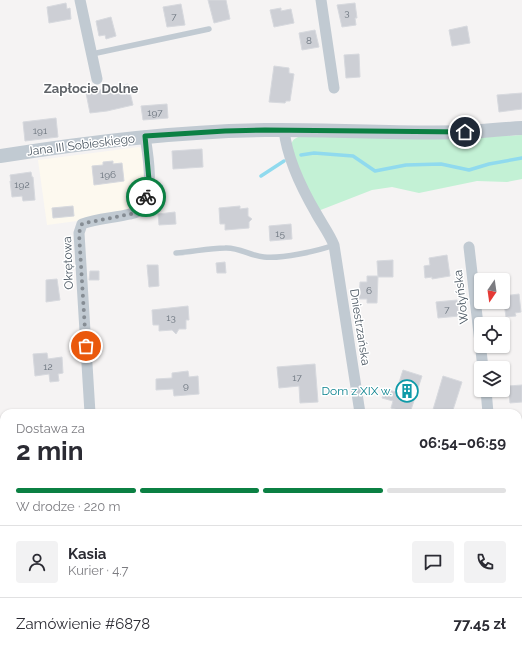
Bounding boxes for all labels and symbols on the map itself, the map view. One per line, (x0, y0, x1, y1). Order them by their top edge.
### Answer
house number: 3 (344, 7, 350, 18)
house number: 7 (171, 11, 177, 22)
house number: 8 (306, 35, 312, 46)
district label: Zapłocie Dolne (44, 81, 139, 96)
house number: 197 (147, 107, 163, 118)
pin (448, 115, 482, 149)
house number: 191 (33, 125, 48, 136)
street label: Jana III Sobieskiego (26, 131, 136, 159)
house number: 196 (100, 169, 116, 180)
courier (126, 177, 166, 217)
house number: 192 (14, 179, 30, 190)
house number: 15 (275, 228, 285, 239)
street label: Okrętowa (60, 236, 76, 290)
street label: Wołyńska (451, 269, 471, 325)
north arrow (474, 273, 510, 309)
house number: 6 (366, 285, 372, 296)
street label: Dniestrzańska (347, 288, 373, 366)
house number: 7 (444, 304, 450, 315)
house number: 13 (166, 312, 176, 323)
pin (69, 329, 103, 363)
house number: 12 (43, 361, 53, 372)
house number: 17 (292, 372, 302, 383)
building icon: Dom z XIX w. (394, 378, 420, 404)
house number: 9 (183, 380, 189, 391)
place label: Dom z XIX w. (321, 384, 392, 398)

